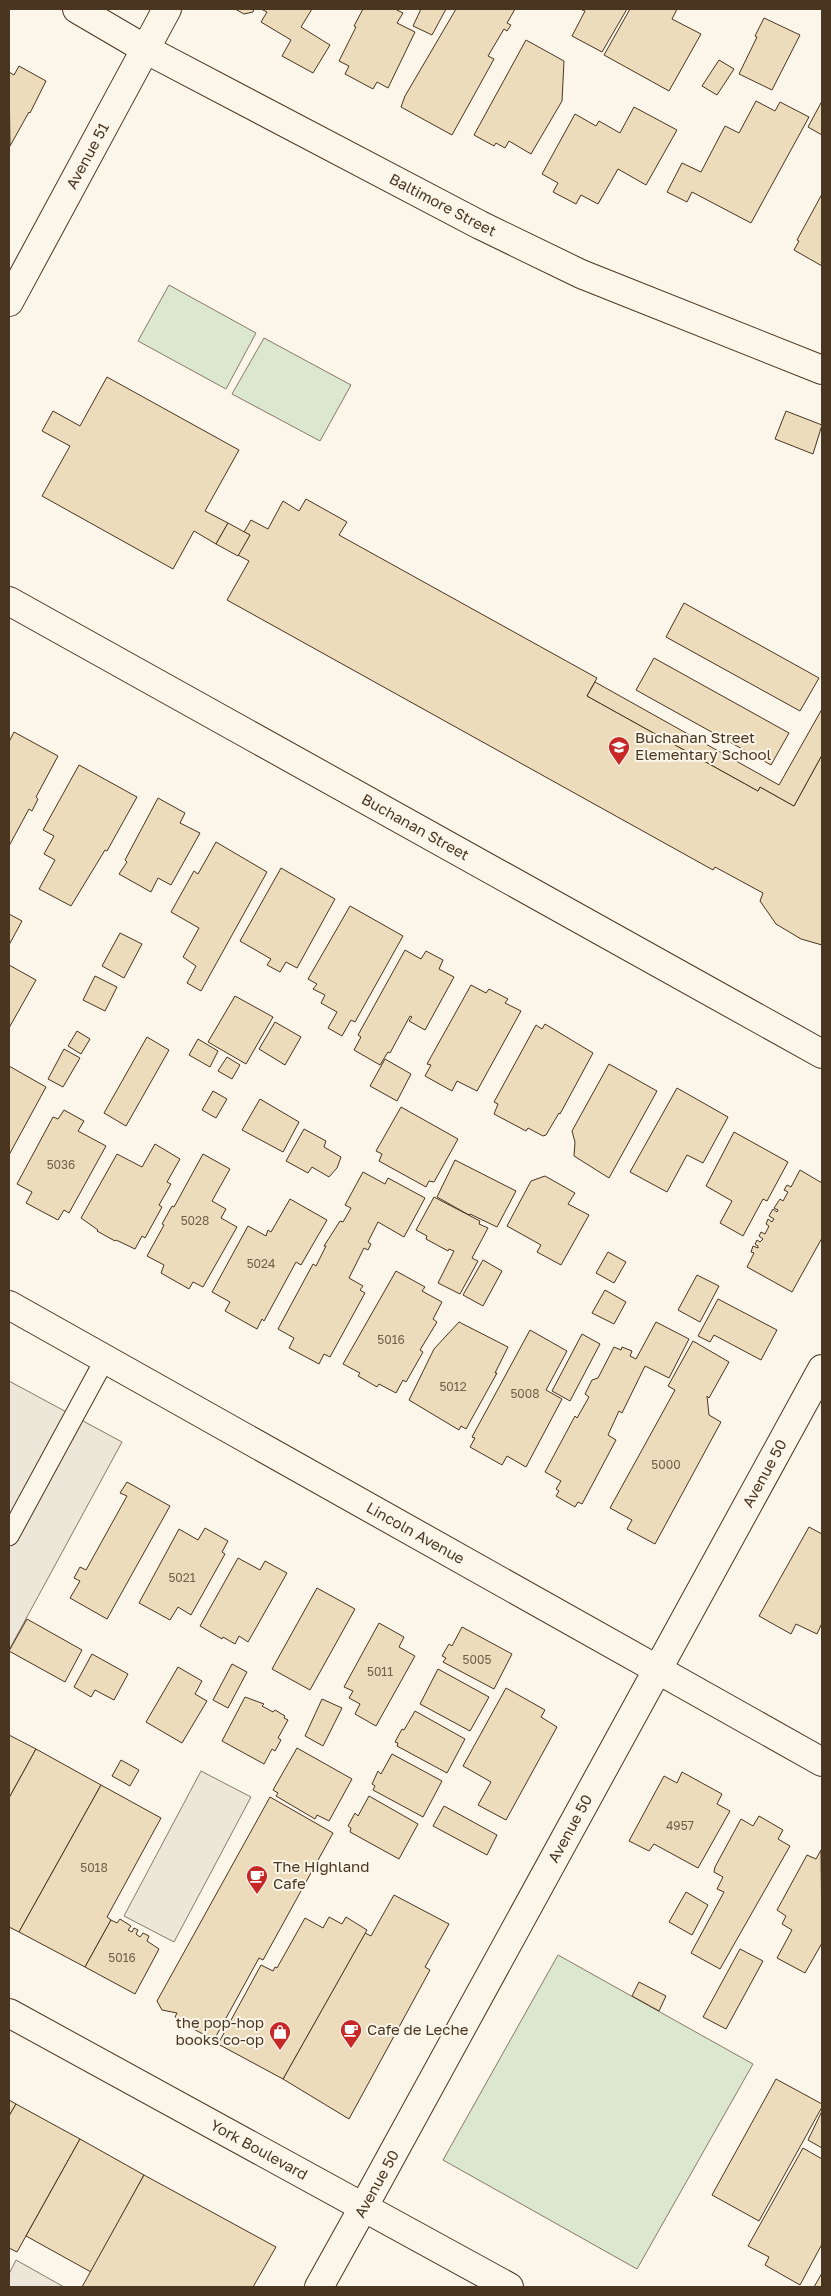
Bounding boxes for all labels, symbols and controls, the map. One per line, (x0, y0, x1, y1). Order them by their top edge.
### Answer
street label: Avenue 51 (62, 119, 112, 192)
street label: Baltimore Street (387, 169, 499, 239)
place label: Buchanan Street Elementary School (635, 728, 771, 763)
school or university icon: Buchanan Street Elementary School (607, 735, 631, 766)
street label: Buchanan Street (359, 789, 473, 864)
house number: 5036 (47, 1157, 75, 1172)
house number: 5028 (181, 1213, 209, 1228)
house number: 5024 (247, 1256, 275, 1271)
house number: 5016 (377, 1332, 405, 1347)
house number: 5012 (439, 1379, 467, 1394)
house number: 5008 (510, 1386, 540, 1401)
street label: Avenue 50 (738, 1436, 790, 1510)
house number: 5000 (651, 1457, 681, 1472)
street label: Lincoln Avenue (363, 1498, 468, 1567)
house number: 5021 (168, 1570, 196, 1585)
house number: 5005 (463, 1652, 491, 1667)
house number: 5011 (367, 1664, 393, 1679)
street label: Avenue 50 (544, 1791, 595, 1865)
house number: 4957 (666, 1818, 694, 1833)
place label: The Highland Cafe (273, 1857, 370, 1892)
house number: 5018 (80, 1860, 108, 1875)
cafe icon: The Highland Cafe (245, 1864, 269, 1895)
house number: 5016 (108, 1950, 136, 1965)
place label: the pop-hop books co-op (175, 2013, 264, 2048)
cafe icon: Cafe de Leche (339, 2018, 363, 2049)
shop icon: the pop-hop books co-op (268, 2020, 292, 2051)
place label: Cafe de Leche (367, 2020, 469, 2038)
street label: York Boulevard (208, 2115, 311, 2183)
street label: Avenue 50 (350, 2146, 402, 2221)

